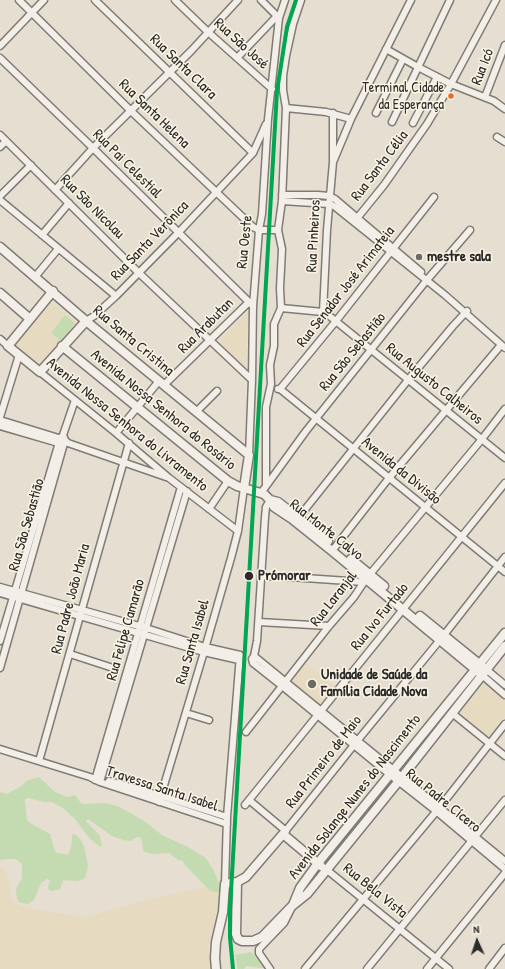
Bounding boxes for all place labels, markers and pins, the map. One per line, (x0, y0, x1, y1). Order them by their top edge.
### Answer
place label: Terminal Cidade da Esperança (362, 80, 444, 112)
marker: Terminal Cidade da Esperança (446, 91, 456, 101)
place label: mestre sala (427, 248, 491, 266)
marker: mestre sala (414, 252, 424, 262)
place label: Prómorar (258, 567, 311, 585)
marker: Prómorar (243, 570, 255, 582)
place label: Unidade de Saúde da Família Cidade Nova (321, 666, 427, 701)
marker: Unidade de Saúde da Família Cidade Nova (306, 678, 318, 690)

